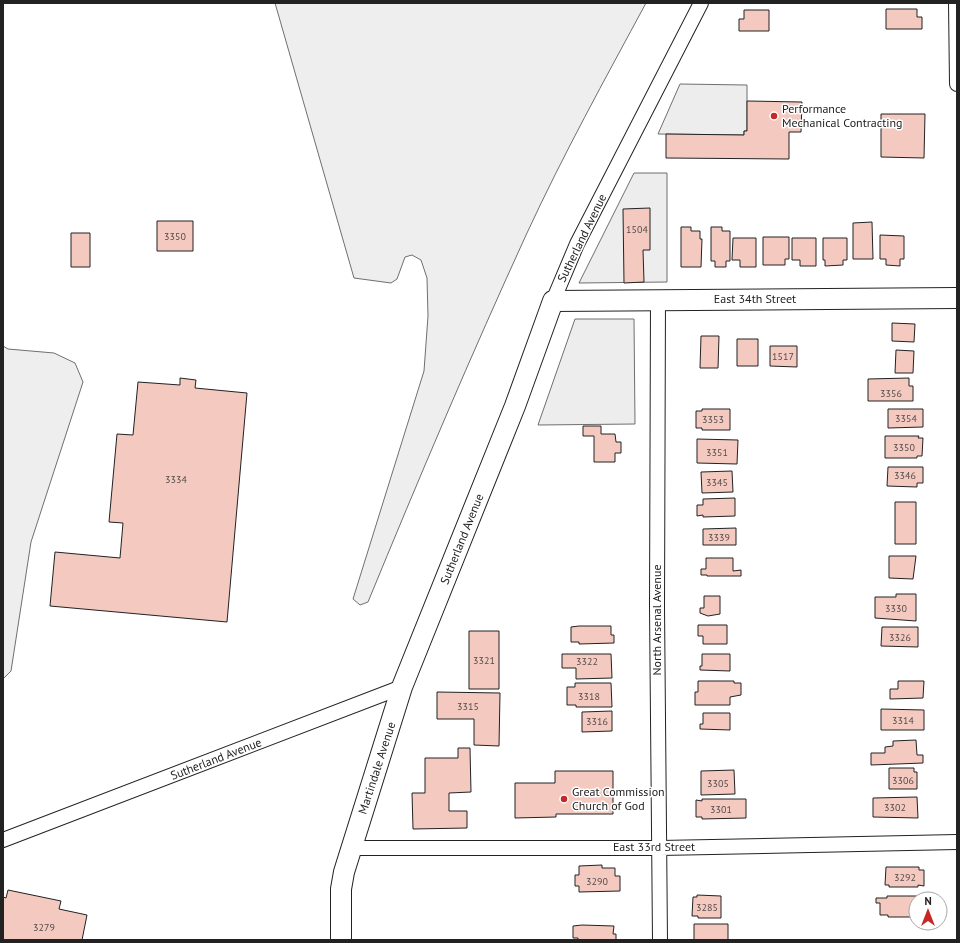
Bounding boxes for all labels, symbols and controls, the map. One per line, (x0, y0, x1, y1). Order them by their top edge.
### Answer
place label: Performance Mechanical Contracting (782, 101, 902, 130)
marker: Performance Mechanical Contracting (769, 111, 779, 121)
street label: Sutherland Avenue (554, 191, 609, 284)
house number: 1504 (626, 223, 648, 236)
house number: 3350 (164, 230, 186, 243)
street label: East 34th Street (714, 291, 796, 306)
house number: 1517 (772, 350, 794, 363)
house number: 3356 (880, 387, 902, 400)
house number: 3354 (895, 412, 917, 425)
house number: 3353 (702, 413, 724, 426)
house number: 3350 (893, 441, 915, 454)
house number: 3351 (706, 446, 728, 459)
house number: 3346 (894, 469, 916, 482)
house number: 3334 (165, 473, 187, 486)
house number: 3345 (706, 476, 728, 489)
street label: Sutherland Avenue (437, 491, 487, 586)
house number: 3339 (708, 531, 730, 544)
street label: North Arsenal Avenue (649, 565, 664, 675)
house number: 3330 (885, 602, 907, 615)
house number: 3326 (889, 631, 911, 644)
house number: 3321 (473, 654, 495, 667)
house number: 3322 (576, 655, 598, 668)
house number: 3318 (578, 690, 600, 703)
house number: 3315 (457, 700, 479, 713)
house number: 3314 (892, 714, 914, 727)
house number: 3316 (586, 715, 608, 728)
street label: Martindale Avenue (355, 720, 398, 816)
street label: Sutherland Avenue (168, 734, 264, 783)
house number: 3306 (892, 774, 914, 787)
house number: 3305 (707, 777, 729, 790)
place label: Great Commission Church of God (572, 784, 665, 813)
marker: Great Commission Church of God (559, 794, 569, 804)
house number: 3302 (884, 801, 906, 814)
house number: 3301 (710, 803, 732, 816)
street label: East 33rd Street (613, 839, 695, 854)
house number: 3292 (894, 871, 916, 884)
house number: 3290 (586, 875, 608, 888)
north arrow (908, 891, 948, 931)
text: N (924, 894, 932, 908)
house number: 3285 (696, 901, 718, 914)
house number: 3279 (33, 921, 55, 934)

